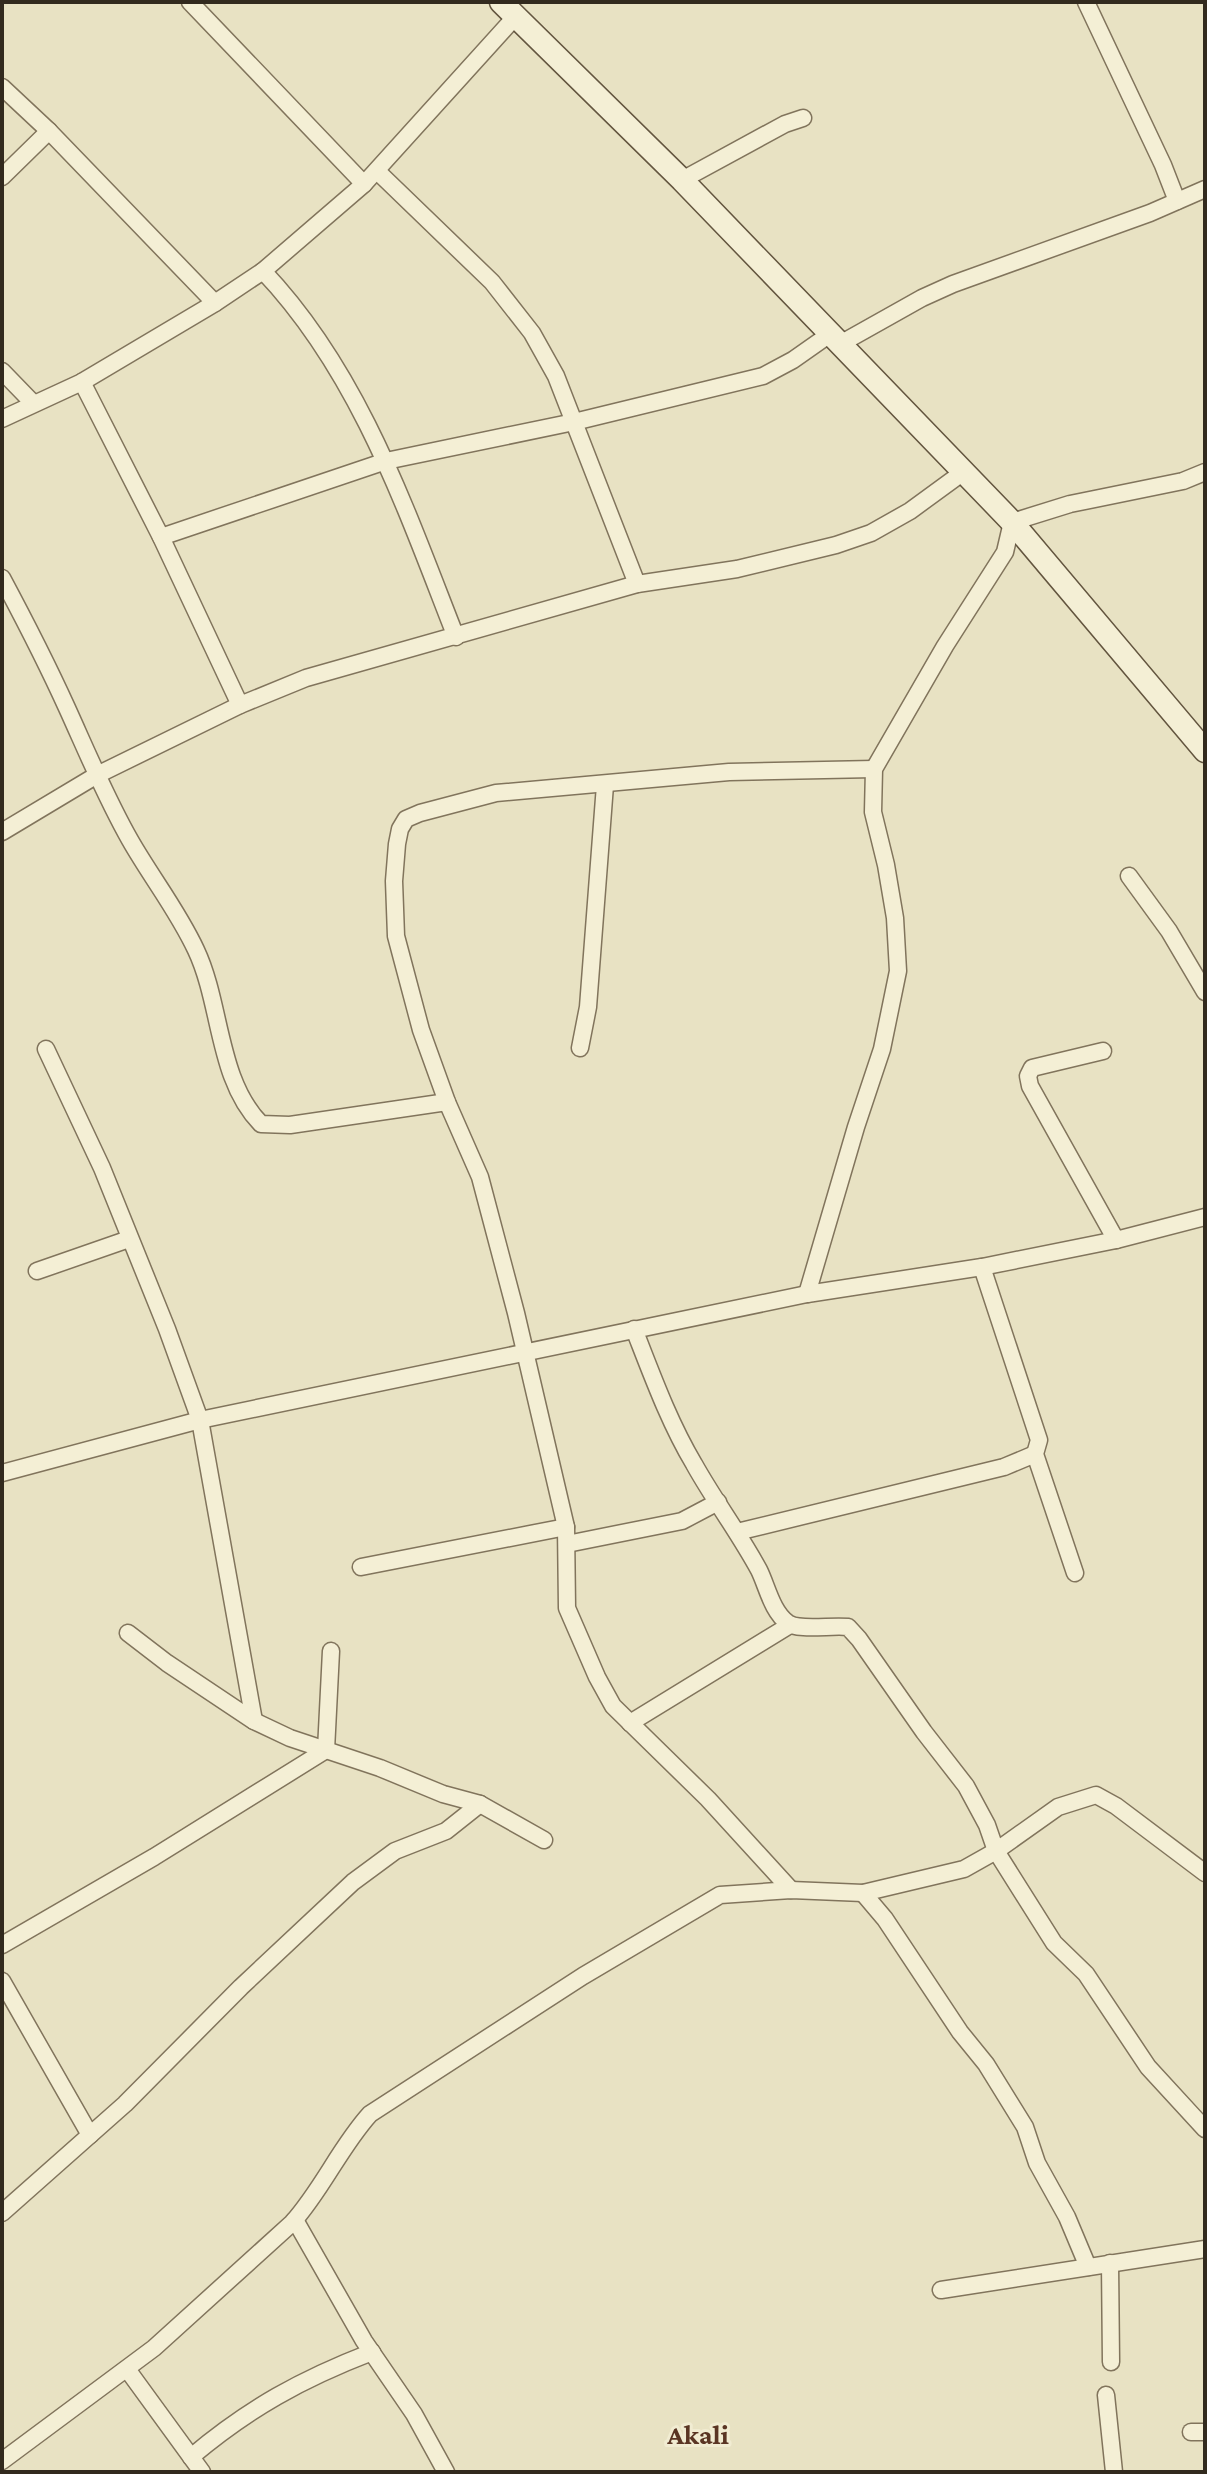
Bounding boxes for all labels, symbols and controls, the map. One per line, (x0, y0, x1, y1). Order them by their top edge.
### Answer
district label: Akali (666, 2419, 729, 2450)

